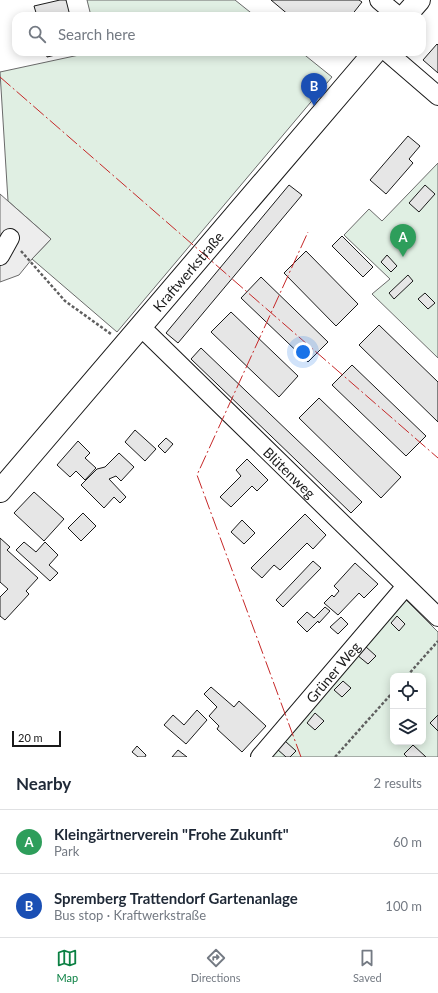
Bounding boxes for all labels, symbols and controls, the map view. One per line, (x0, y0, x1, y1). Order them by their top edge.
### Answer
search box (12, 12, 426, 56)
icon: search (26, 23, 48, 45)
text: Search here (58, 25, 135, 43)
pin: B (301, 73, 327, 106)
pin: A (390, 224, 416, 257)
street label: Kraftwerkstraße (149, 228, 227, 315)
your location (293, 342, 313, 362)
street label: Blütenweg (260, 443, 319, 501)
street label: Grüner Weg (302, 638, 364, 706)
map controls (390, 673, 426, 745)
button: locate (390, 673, 426, 709)
button: layers (390, 709, 426, 745)
scale bar (12, 729, 61, 748)
text: 20 m (18, 731, 43, 744)
text: Nearby (16, 773, 71, 794)
text: 2 results (374, 775, 422, 791)
text: Kleingärtnerverein "Frohe Zukunft" (54, 825, 289, 843)
text: A (24, 834, 34, 850)
text: 60 m (393, 834, 422, 850)
text: Park (54, 843, 79, 859)
text: Spremberg Trattendorf Gartenanlage (54, 889, 298, 907)
text: B (25, 898, 33, 914)
text: 100 m (385, 898, 422, 914)
text: Bus stop · Kraftwerkstraße (54, 907, 206, 923)
tab: Map (56, 947, 78, 984)
tab: Directions (191, 947, 240, 984)
tab: Saved (353, 947, 382, 984)

